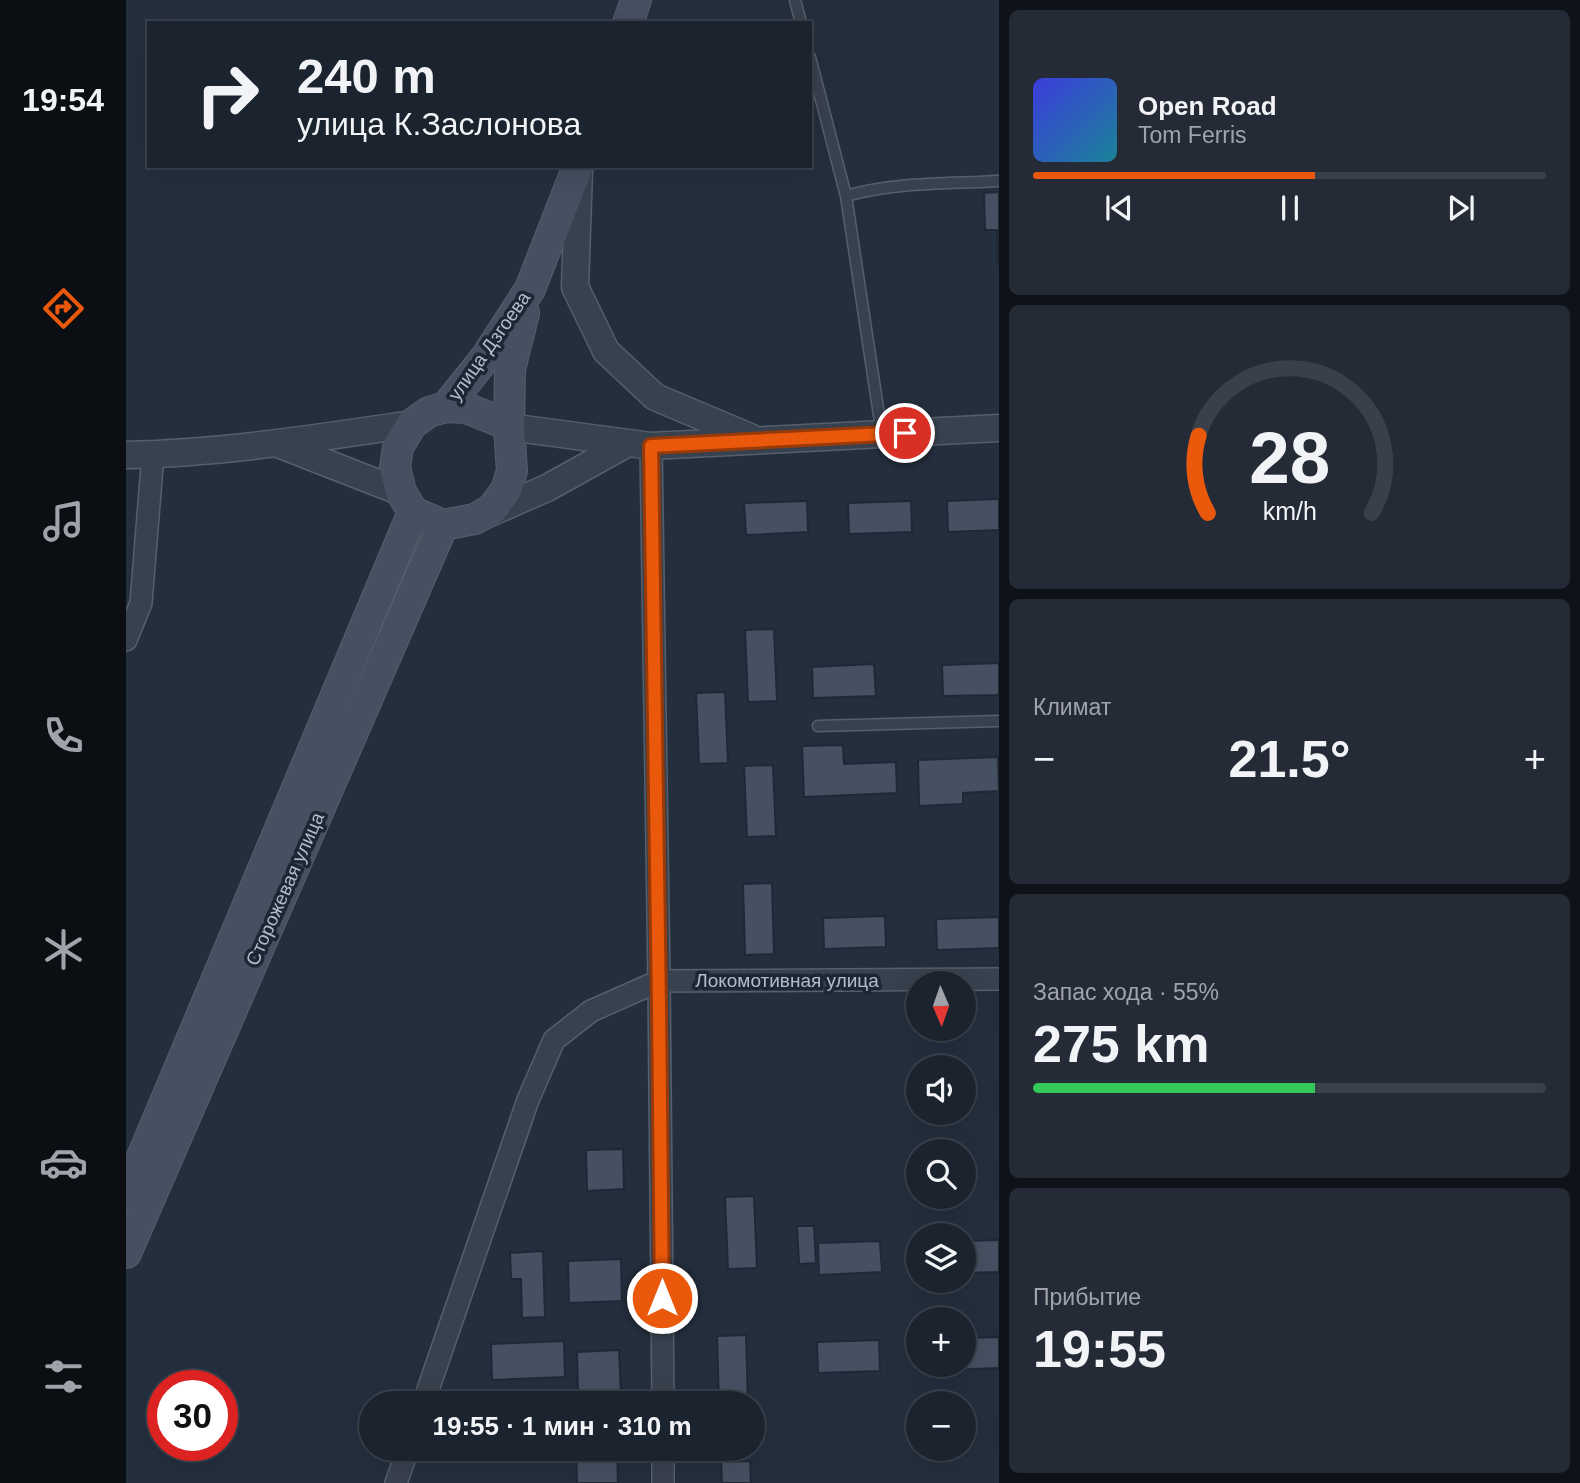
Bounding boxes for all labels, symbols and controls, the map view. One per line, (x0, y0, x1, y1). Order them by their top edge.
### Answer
icon: right (182, 49, 273, 140)
text: 240 m (297, 49, 436, 103)
text: 19:54 (22, 82, 104, 118)
text: Open Road (1138, 91, 1277, 121)
text: улица К.Заслонова (297, 106, 581, 142)
text: Tom Ferris (1138, 122, 1247, 148)
icon: previous (1100, 189, 1138, 227)
icon: pause (1271, 189, 1309, 227)
icon: next (1442, 189, 1480, 227)
icon: directions (39, 284, 88, 333)
street label: улица Дзгоева (444, 287, 535, 404)
pin (875, 403, 935, 463)
icon: arrive (886, 414, 924, 452)
text: 28 (1249, 417, 1330, 498)
icon: music (39, 497, 88, 546)
text: km/h (1262, 497, 1317, 525)
text: Климат (1033, 694, 1111, 720)
icon: phone (39, 711, 88, 760)
text: 21.5° (1228, 730, 1351, 788)
text: − (1033, 738, 1055, 780)
text: + (1524, 738, 1546, 780)
street label: Сторожевая улица (242, 809, 328, 969)
icon: climate (39, 925, 88, 974)
street label: Локомотивная улица (695, 970, 879, 991)
north arrow (906, 971, 976, 1041)
map controls (906, 971, 976, 1461)
text: Запас хода · 55% (1033, 979, 1219, 1005)
text: 275 km (1033, 1015, 1209, 1073)
button: sound (906, 1055, 976, 1125)
icon: car (39, 1138, 88, 1187)
button: search (906, 1139, 976, 1209)
button: layers (906, 1223, 976, 1293)
position arrow (625, 1261, 699, 1335)
text: Прибытие (1033, 1284, 1141, 1310)
button: + (906, 1307, 976, 1377)
text: 19:55 (1033, 1320, 1166, 1378)
icon: filters (39, 1352, 88, 1401)
speed limit sign: 30 (147, 1370, 238, 1461)
button: − (906, 1391, 976, 1461)
text: 19:55 · 1 мин · 310 m (432, 1411, 692, 1441)

